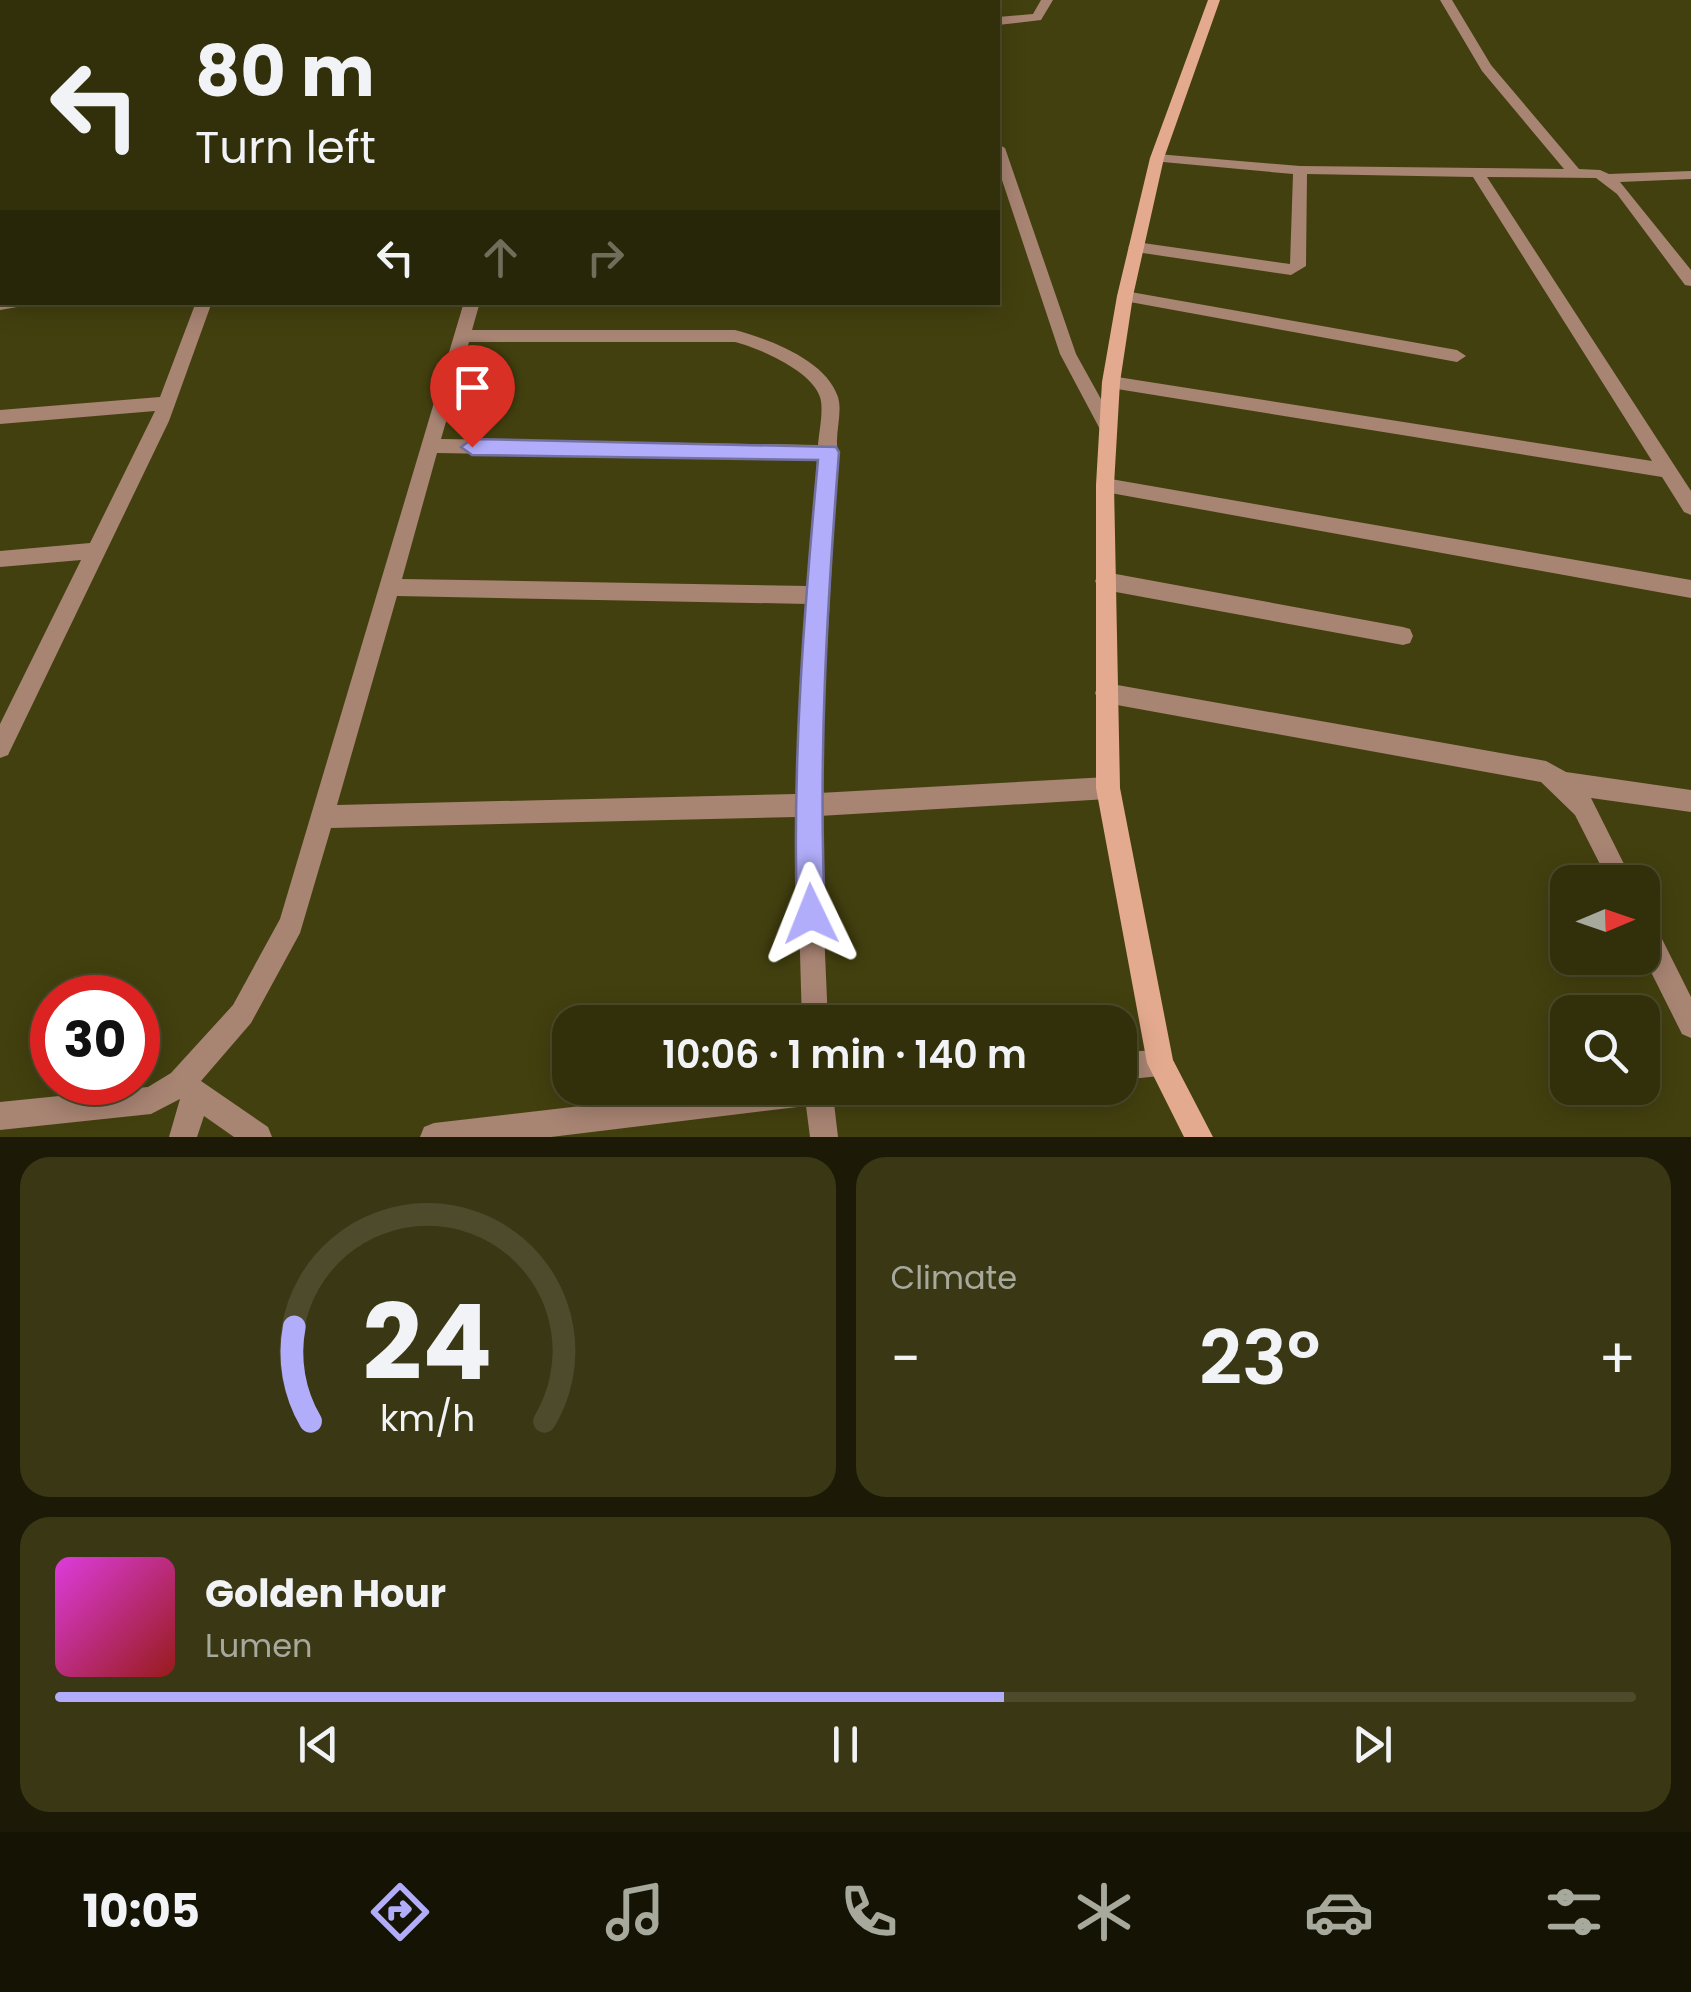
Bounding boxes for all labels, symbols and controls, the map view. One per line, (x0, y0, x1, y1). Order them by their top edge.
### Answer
text: 80 m (195, 22, 375, 121)
icon: left (30, 40, 160, 170)
text: Turn left (195, 116, 376, 179)
icon: left (368, 230, 423, 285)
icon: ahead (473, 230, 528, 285)
icon: right (578, 230, 633, 285)
pin (430, 345, 515, 448)
icon: arrive (445, 360, 500, 415)
position arrow (759, 862, 863, 966)
north arrow (1550, 865, 1660, 975)
map controls (1550, 865, 1660, 1105)
speed limit sign: 30 (30, 975, 160, 1105)
button: search (1550, 995, 1660, 1105)
text: 10:06 · 1 min · 140 m (662, 1028, 1027, 1081)
text: Climate (891, 1255, 1017, 1300)
text: 24 (363, 1270, 493, 1415)
text: 23° (1199, 1305, 1320, 1410)
text: − (891, 1320, 921, 1397)
text: + (1598, 1320, 1636, 1397)
text: km/h (380, 1393, 475, 1444)
text: Golden Hour (205, 1567, 446, 1620)
text: Lumen (205, 1623, 313, 1668)
icon: previous (291, 1717, 346, 1772)
icon: pause (818, 1717, 873, 1772)
icon: next (1345, 1717, 1400, 1772)
icon: directions (365, 1877, 435, 1947)
icon: music (600, 1877, 670, 1947)
icon: phone (834, 1877, 904, 1947)
icon: climate (1069, 1877, 1139, 1947)
icon: car (1304, 1877, 1374, 1947)
icon: filters (1539, 1877, 1609, 1947)
text: 10:05 (82, 1880, 200, 1943)

